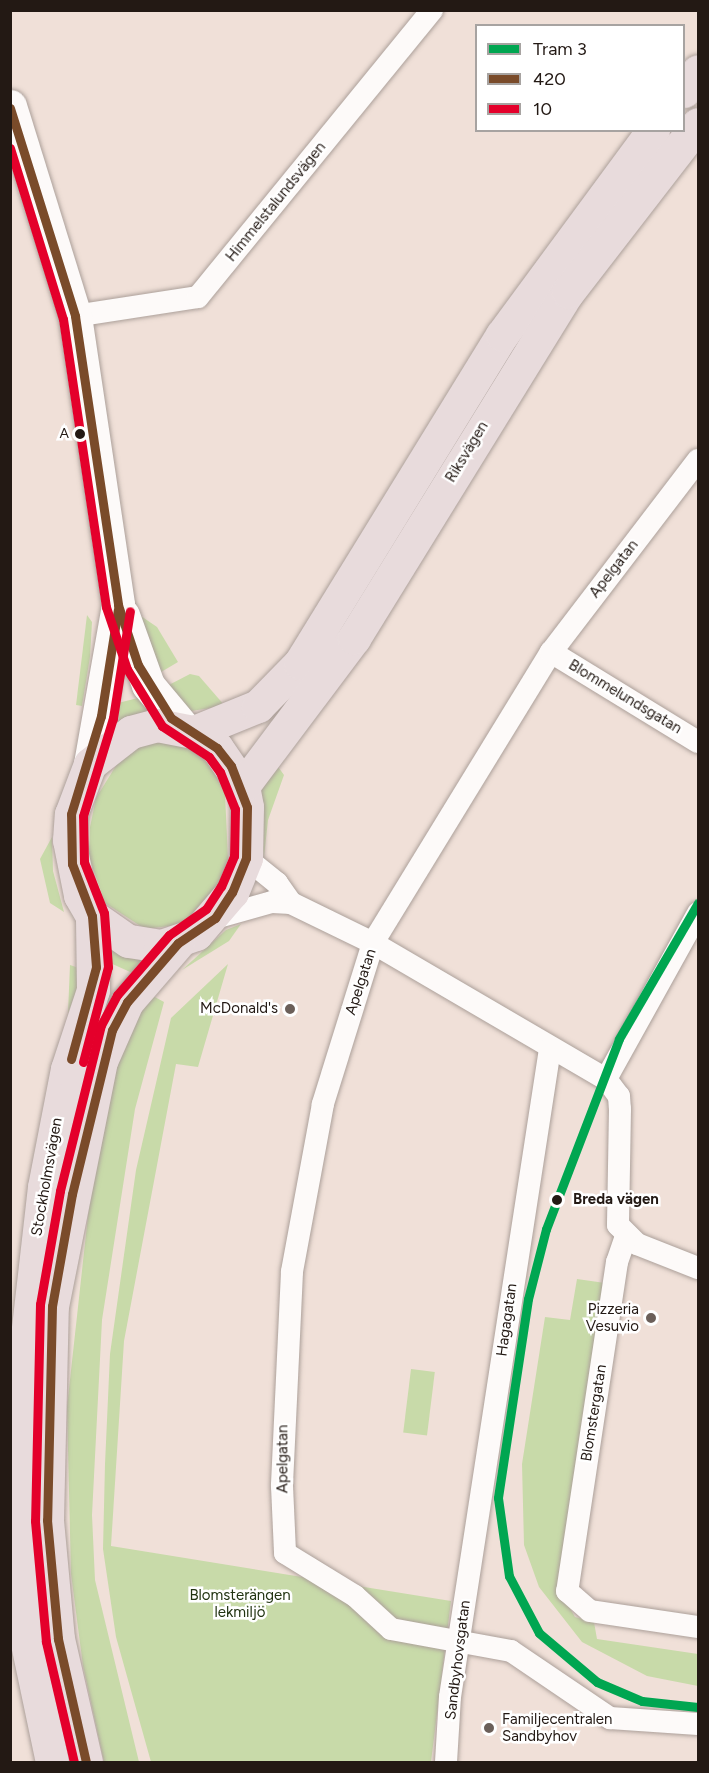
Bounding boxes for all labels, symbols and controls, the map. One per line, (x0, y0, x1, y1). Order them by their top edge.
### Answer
legend (475, 24, 685, 132)
text: Tram 3 (533, 38, 587, 60)
text: 420 (533, 68, 566, 90)
text: 10 (533, 98, 552, 120)
street label: Himmelstalundsvägen (222, 139, 330, 265)
street label: Riksvägen (442, 418, 492, 486)
place label: A (60, 426, 69, 442)
marker: A (74, 428, 86, 440)
street label: Apelgatan (586, 536, 642, 602)
street label: Blommelundsgatan (565, 656, 685, 738)
street label: Apelgatan (342, 947, 380, 1017)
place label: McDonald's (200, 1000, 278, 1018)
marker: McDonald's (283, 1002, 297, 1016)
street label: Stockholmsvägen (28, 1116, 66, 1238)
marker: Breda vägen (546, 1189, 568, 1211)
place label: Breda vägen (573, 1191, 659, 1209)
street label: Hagagatan (493, 1282, 521, 1358)
place label: Pizzeria Vesuvio (586, 1300, 639, 1335)
marker: Pizzeria Vesuvio (644, 1311, 658, 1325)
street label: Blomstergatan (577, 1363, 611, 1463)
street label: Apelgatan (274, 1425, 292, 1493)
park label: Blomsterängen lekmiljö (189, 1586, 291, 1621)
street label: Sandbyhovsgatan (442, 1599, 474, 1721)
place label: Familjecentralen Sandbyhov (502, 1710, 612, 1745)
marker: Familjecentralen Sandbyhov (480, 1719, 498, 1737)

